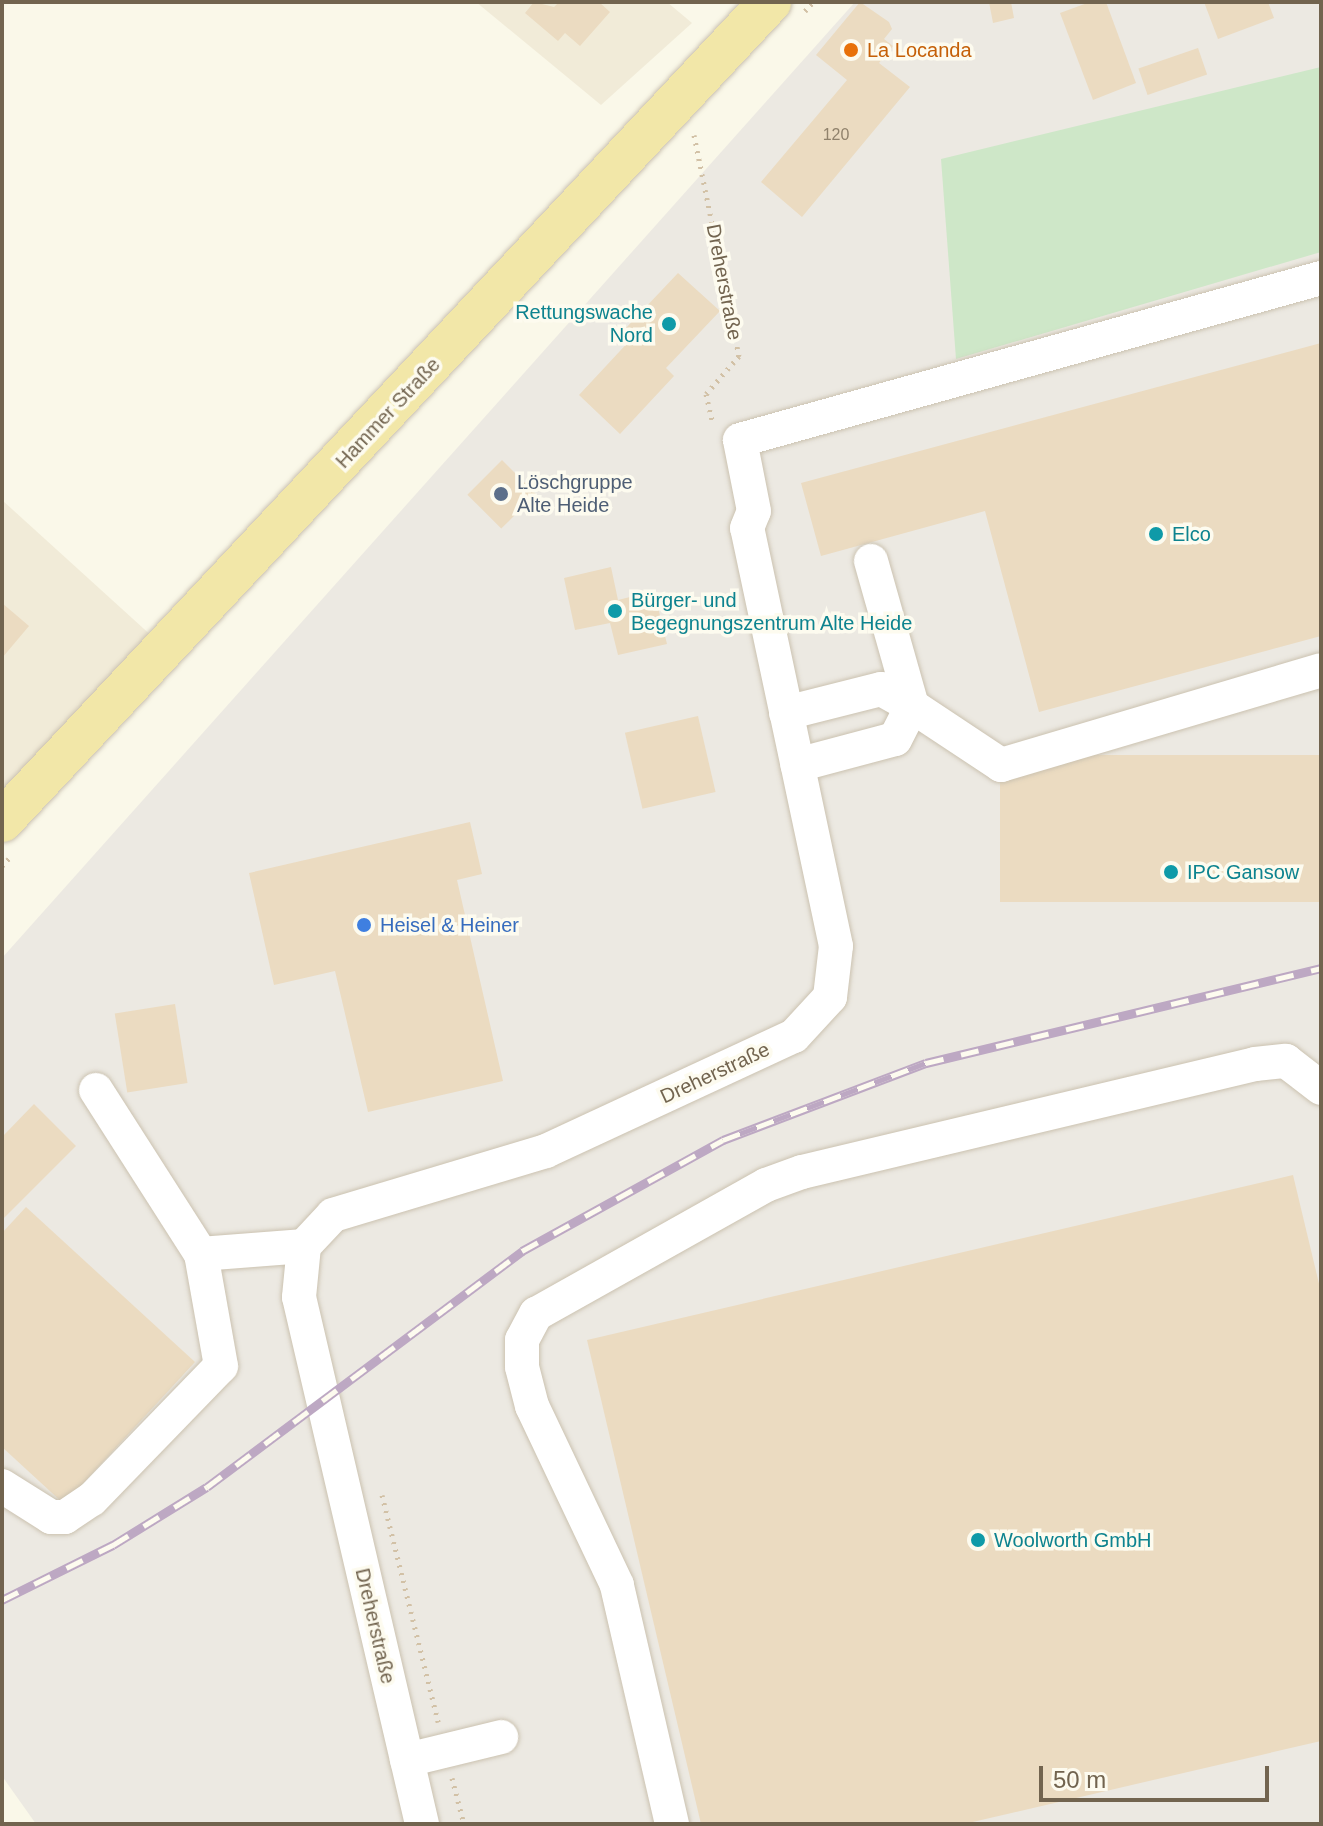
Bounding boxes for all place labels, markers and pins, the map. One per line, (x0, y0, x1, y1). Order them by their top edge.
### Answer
place label: La Locanda (867, 38, 972, 62)
marker: La Locanda (842, 41, 860, 59)
place label: Rettungswache Nord (515, 300, 653, 347)
marker: Rettungswache Nord (660, 315, 678, 333)
place label: Löschgruppe Alte Heide (517, 470, 633, 517)
marker: Löschgruppe Alte Heide (492, 485, 510, 503)
place label: Elco (1172, 522, 1211, 546)
marker: Elco (1147, 525, 1165, 543)
place label: Bürger- und Begegnungszentrum Alte Heide (631, 588, 913, 635)
marker: Bürger- und Begegnungszentrum Alte Heide (606, 602, 624, 620)
place label: IPC Gansow (1187, 860, 1299, 884)
marker: IPC Gansow (1162, 863, 1180, 881)
place label: Heisel & Heiner (380, 913, 519, 937)
marker: Heisel & Heiner (355, 916, 373, 934)
place label: Woolworth GmbH (994, 1528, 1151, 1552)
marker: Woolworth GmbH (969, 1531, 987, 1549)

